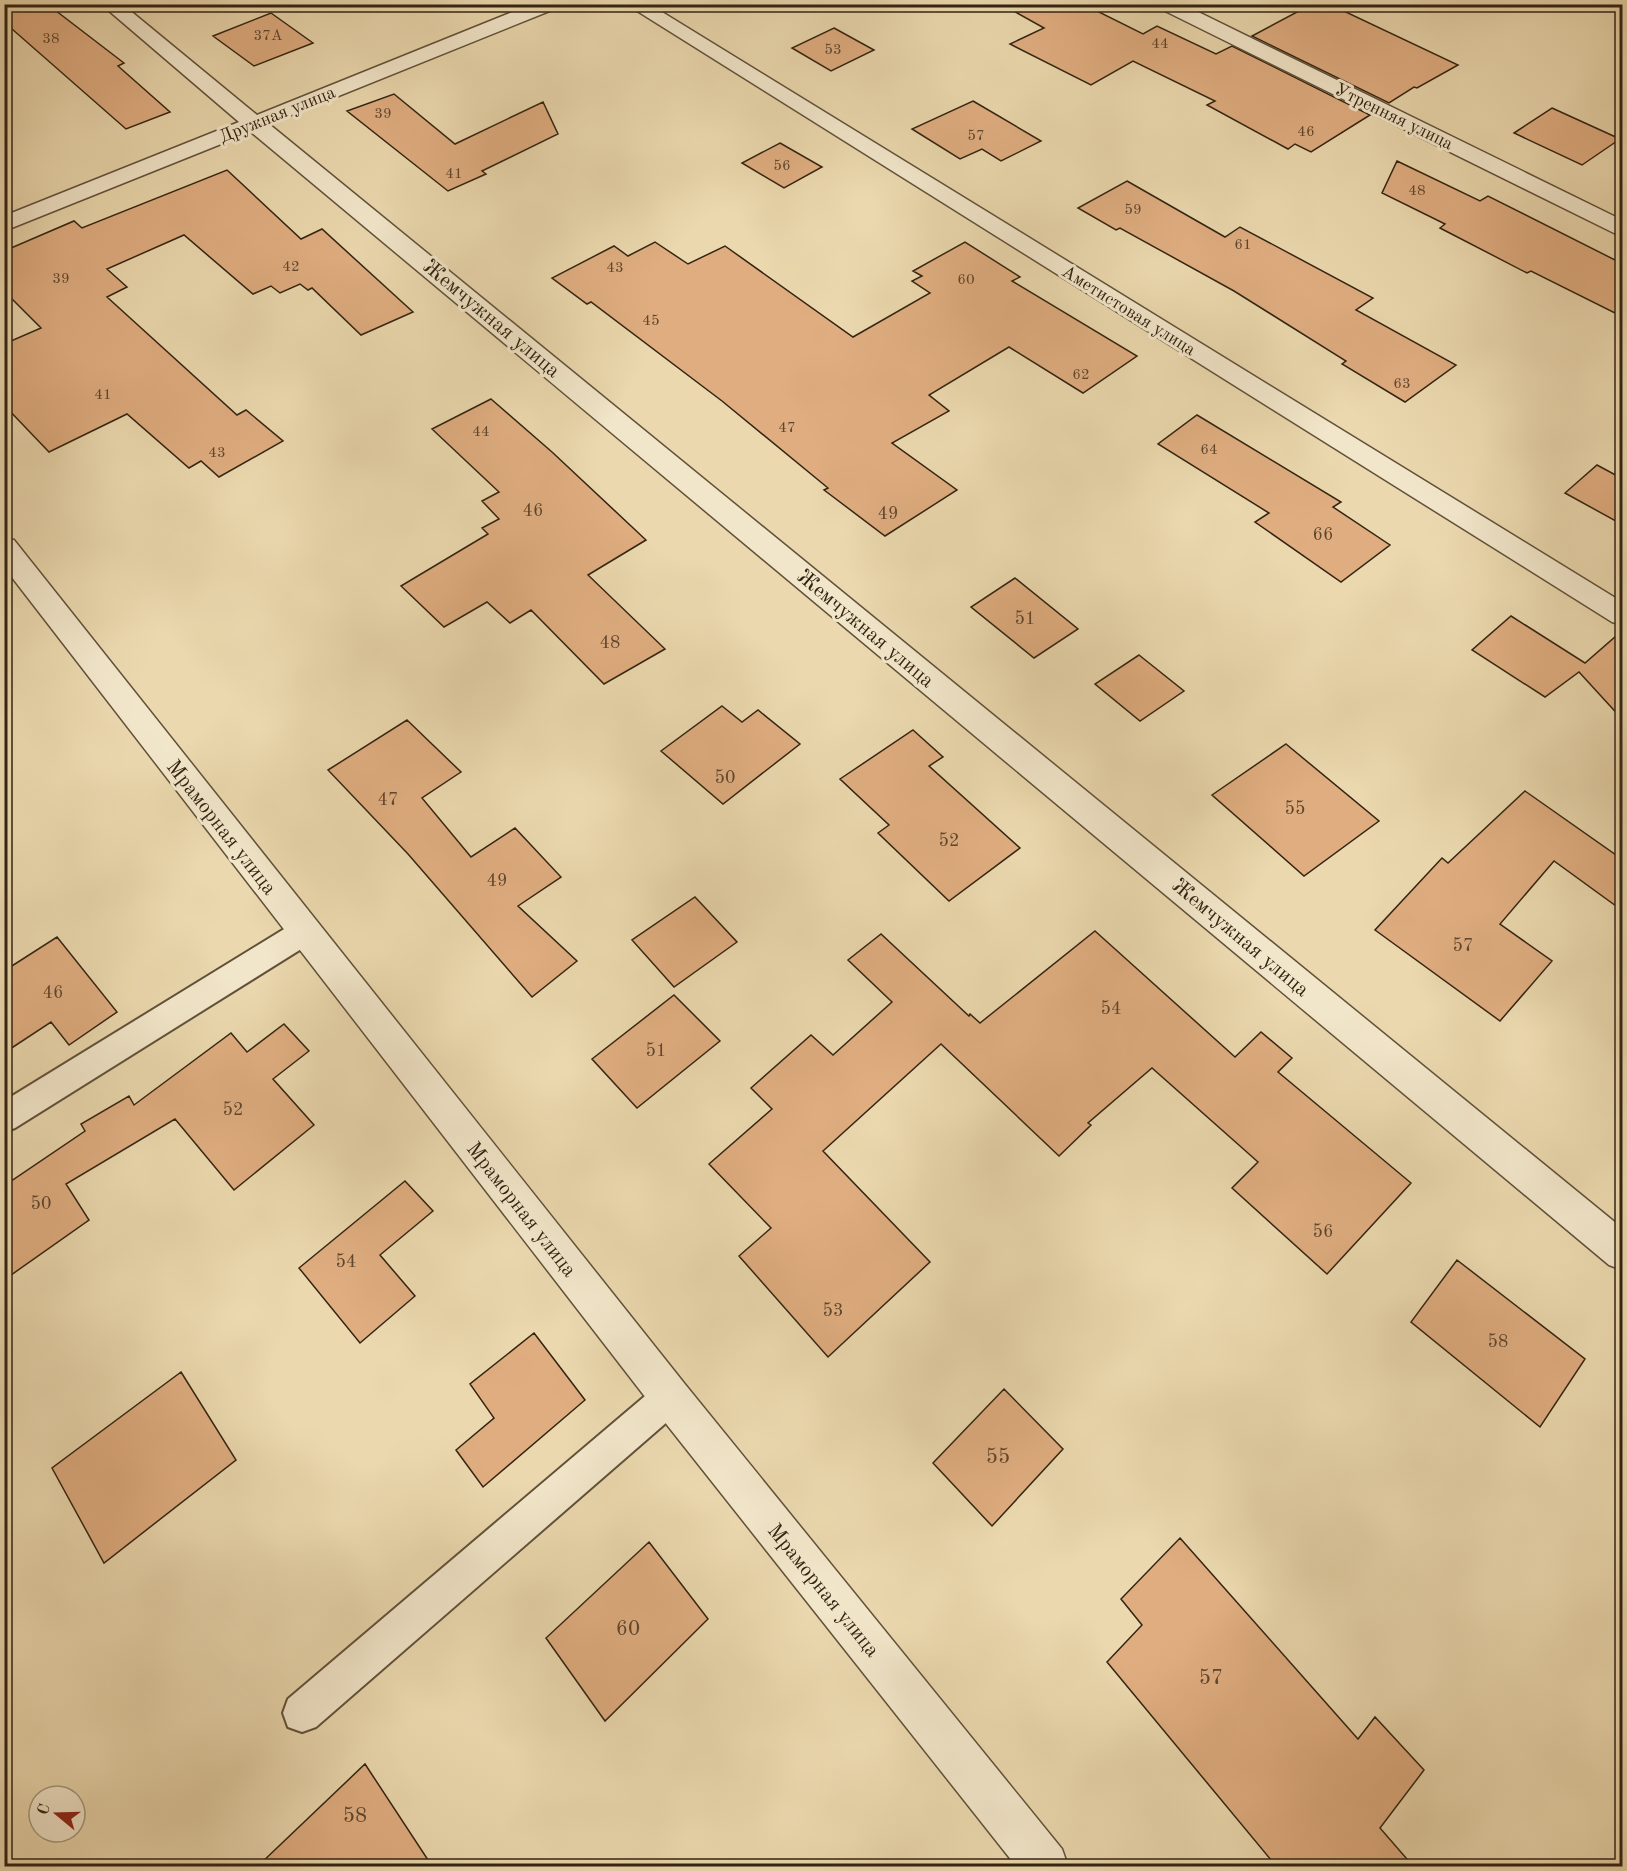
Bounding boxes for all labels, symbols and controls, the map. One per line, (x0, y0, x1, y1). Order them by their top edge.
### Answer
house number: 37А (254, 29, 283, 44)
house number: 38 (42, 32, 60, 47)
house number: 44 (1151, 37, 1169, 52)
house number: 53 (824, 43, 842, 58)
street label: Утренняя улица (1331, 80, 1456, 153)
street label: Дружная улица (217, 83, 338, 146)
house number: 39 (374, 107, 392, 122)
house number: 46 (1297, 125, 1315, 140)
house number: 57 (967, 129, 985, 144)
house number: 56 (773, 159, 791, 174)
house number: 41 (445, 167, 463, 182)
house number: 48 (1408, 184, 1426, 199)
house number: 59 (1124, 203, 1142, 218)
house number: 61 (1234, 238, 1252, 253)
street label: Жемчужная улица (419, 256, 563, 382)
house number: 42 (282, 260, 300, 275)
house number: 43 (606, 261, 624, 276)
street label: Аметистовая улица (1058, 262, 1199, 359)
house number: 39 (52, 272, 70, 287)
house number: 60 (957, 273, 975, 288)
house number: 45 (642, 314, 660, 329)
house number: 62 (1072, 368, 1090, 383)
house number: 63 (1393, 377, 1411, 392)
house number: 41 (94, 388, 112, 403)
house number: 47 (778, 421, 796, 436)
house number: 44 (472, 425, 490, 440)
house number: 64 (1200, 443, 1218, 458)
house number: 43 (208, 446, 226, 461)
house number: 46 (523, 502, 543, 520)
house number: 49 (878, 505, 898, 523)
house number: 66 (1313, 526, 1333, 544)
street label: Жемчужная улица (793, 566, 937, 692)
house number: 51 (1015, 610, 1035, 628)
house number: 48 (600, 634, 620, 652)
street label: Мраморная улица (162, 757, 280, 899)
house number: 50 (715, 769, 735, 787)
house number: 47 (378, 791, 398, 809)
house number: 55 (1285, 800, 1305, 818)
house number: 52 (939, 832, 959, 850)
house number: 49 (487, 872, 507, 890)
street label: Жемчужная улица (1168, 875, 1312, 1001)
house number: 57 (1453, 937, 1473, 955)
house number: 46 (43, 984, 63, 1002)
house number: 54 (1101, 1000, 1121, 1018)
house number: 51 (646, 1042, 666, 1060)
house number: 52 (223, 1101, 243, 1119)
street label: Мраморная улица (462, 1139, 580, 1281)
house number: 50 (31, 1195, 51, 1213)
house number: 56 (1313, 1223, 1333, 1241)
house number: 54 (336, 1253, 356, 1271)
house number: 53 (823, 1302, 843, 1320)
house number: 58 (1488, 1333, 1508, 1351)
house number: 55 (986, 1447, 1010, 1468)
street label: Мраморная улица (763, 1520, 883, 1662)
house number: 60 (616, 1619, 640, 1640)
house number: 57 (1199, 1668, 1223, 1689)
north arrow (27, 1784, 87, 1844)
text: С (35, 1802, 54, 1817)
house number: 58 (343, 1806, 367, 1827)

